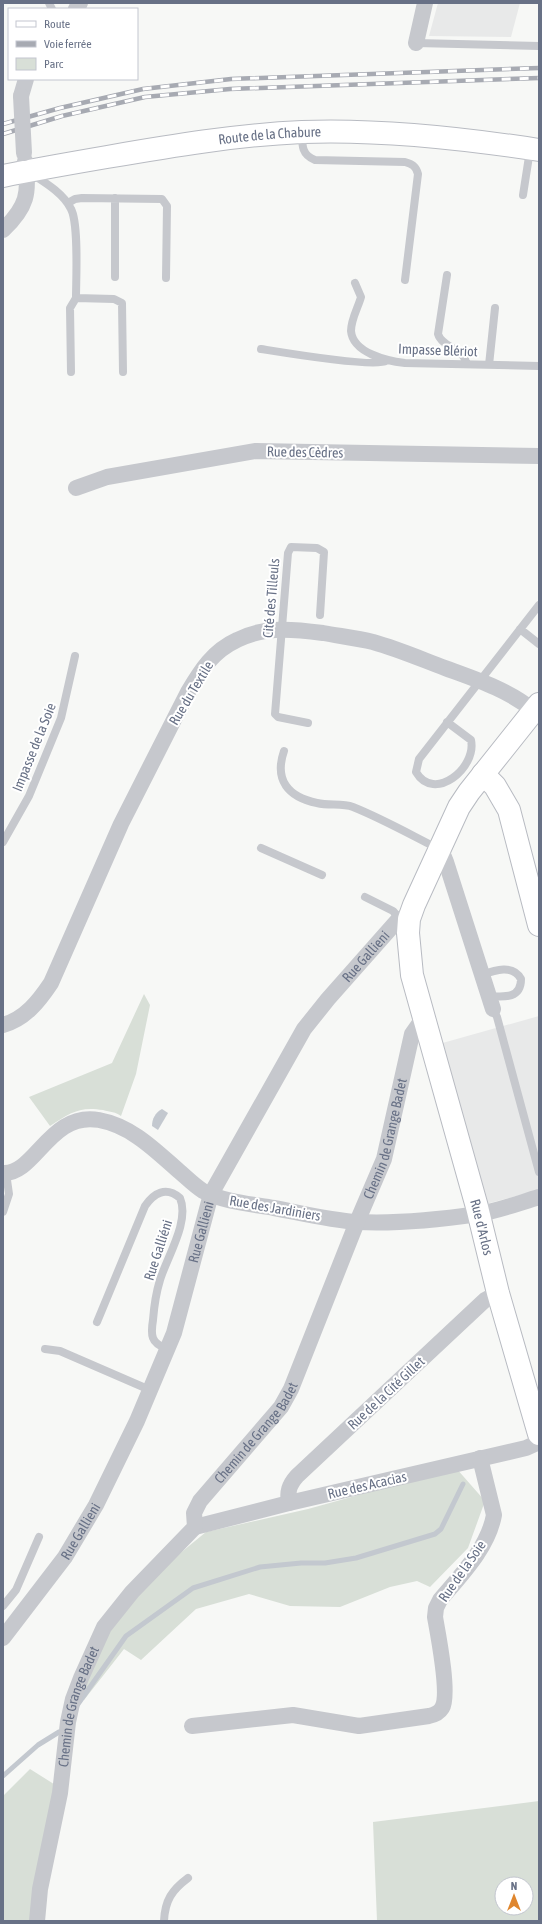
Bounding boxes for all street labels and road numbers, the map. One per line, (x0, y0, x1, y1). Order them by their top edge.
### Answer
street label: Route de la Chabure (217, 123, 321, 147)
street label: Impasse Blériot (398, 341, 478, 359)
street label: Rue des Cèdres (267, 443, 343, 461)
street label: Cité des Tilleuls (260, 558, 282, 638)
street label: Rue du Textile (166, 658, 216, 728)
street label: Impasse de la Soie (9, 700, 59, 794)
street label: Rue Gallieni (339, 928, 393, 985)
street label: Chemin de Grange Badet (360, 1077, 410, 1202)
street label: Rue des Jardiniers (228, 1192, 322, 1224)
street label: Rue d'Arlos (467, 1197, 496, 1257)
street label: Rue Gallieni (185, 1199, 217, 1265)
street label: Rue Galliéni (141, 1218, 175, 1282)
street label: Rue de la Cité Gillet (344, 1353, 428, 1433)
street label: Chemin de Grange Badet (211, 1380, 301, 1487)
street label: Rue des Acacias (326, 1468, 408, 1502)
street label: Rue Gallieni (57, 1500, 103, 1562)
street label: Rue de la Soie (435, 1537, 489, 1605)
street label: Chemin de Grange Badet (55, 1644, 102, 1768)

